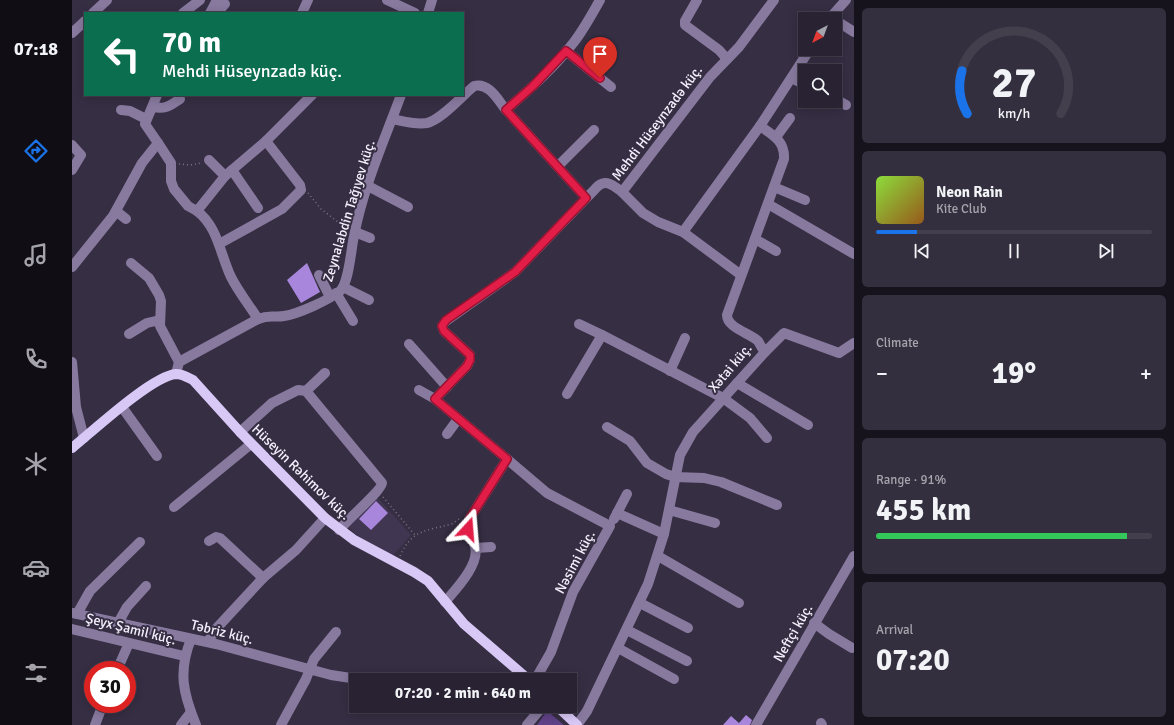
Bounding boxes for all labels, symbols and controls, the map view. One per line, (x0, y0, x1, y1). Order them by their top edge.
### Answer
north arrow (798, 12, 842, 56)
map controls (798, 12, 842, 108)
text: 70 m (162, 26, 221, 60)
icon: left (96, 28, 148, 80)
pin (583, 37, 617, 78)
text: 07:18 (14, 38, 58, 60)
icon: arrive (589, 43, 611, 65)
text: 27 (992, 58, 1036, 109)
text: Mehdi Hüseynzadə küç. (162, 60, 342, 82)
street label: Mehdi Hüseynzadə küç. (608, 62, 706, 184)
button: search (798, 64, 842, 108)
text: km/h (998, 104, 1030, 121)
icon: directions (22, 137, 50, 165)
street label: Zeynalabdin Tağıyev küç. (319, 138, 379, 284)
text: Neon Rain (936, 183, 1003, 201)
text: Kite Club (936, 201, 987, 217)
icon: previous (911, 240, 933, 262)
icon: pause (1003, 240, 1025, 262)
icon: next (1095, 240, 1117, 262)
icon: music (22, 241, 50, 269)
text: Climate (876, 335, 919, 351)
street label: Xətai küç. (705, 340, 755, 396)
icon: phone (22, 345, 50, 373)
text: 19° (992, 355, 1036, 392)
text: − (876, 360, 888, 387)
text: + (1140, 360, 1152, 387)
street label: Hüseyin Rəhimov küç. (248, 421, 354, 523)
icon: climate (22, 450, 50, 478)
text: Range · 91% (876, 472, 946, 488)
text: 455 km (876, 492, 971, 529)
position arrow (447, 508, 489, 550)
street label: Nəsimi küç. (551, 527, 599, 597)
icon: car (22, 554, 50, 582)
street label: Neftçi küç. (770, 601, 816, 665)
street label: Şeyx Şamil küç. (84, 610, 178, 648)
street label: Təbriz küç. (189, 616, 255, 648)
text: Arrival (876, 622, 913, 638)
text: 07:20 (876, 642, 950, 679)
icon: filters (22, 659, 50, 687)
speed limit sign: 30 (84, 661, 136, 713)
text: 07:20 · 2 min · 640 m (395, 684, 531, 702)

